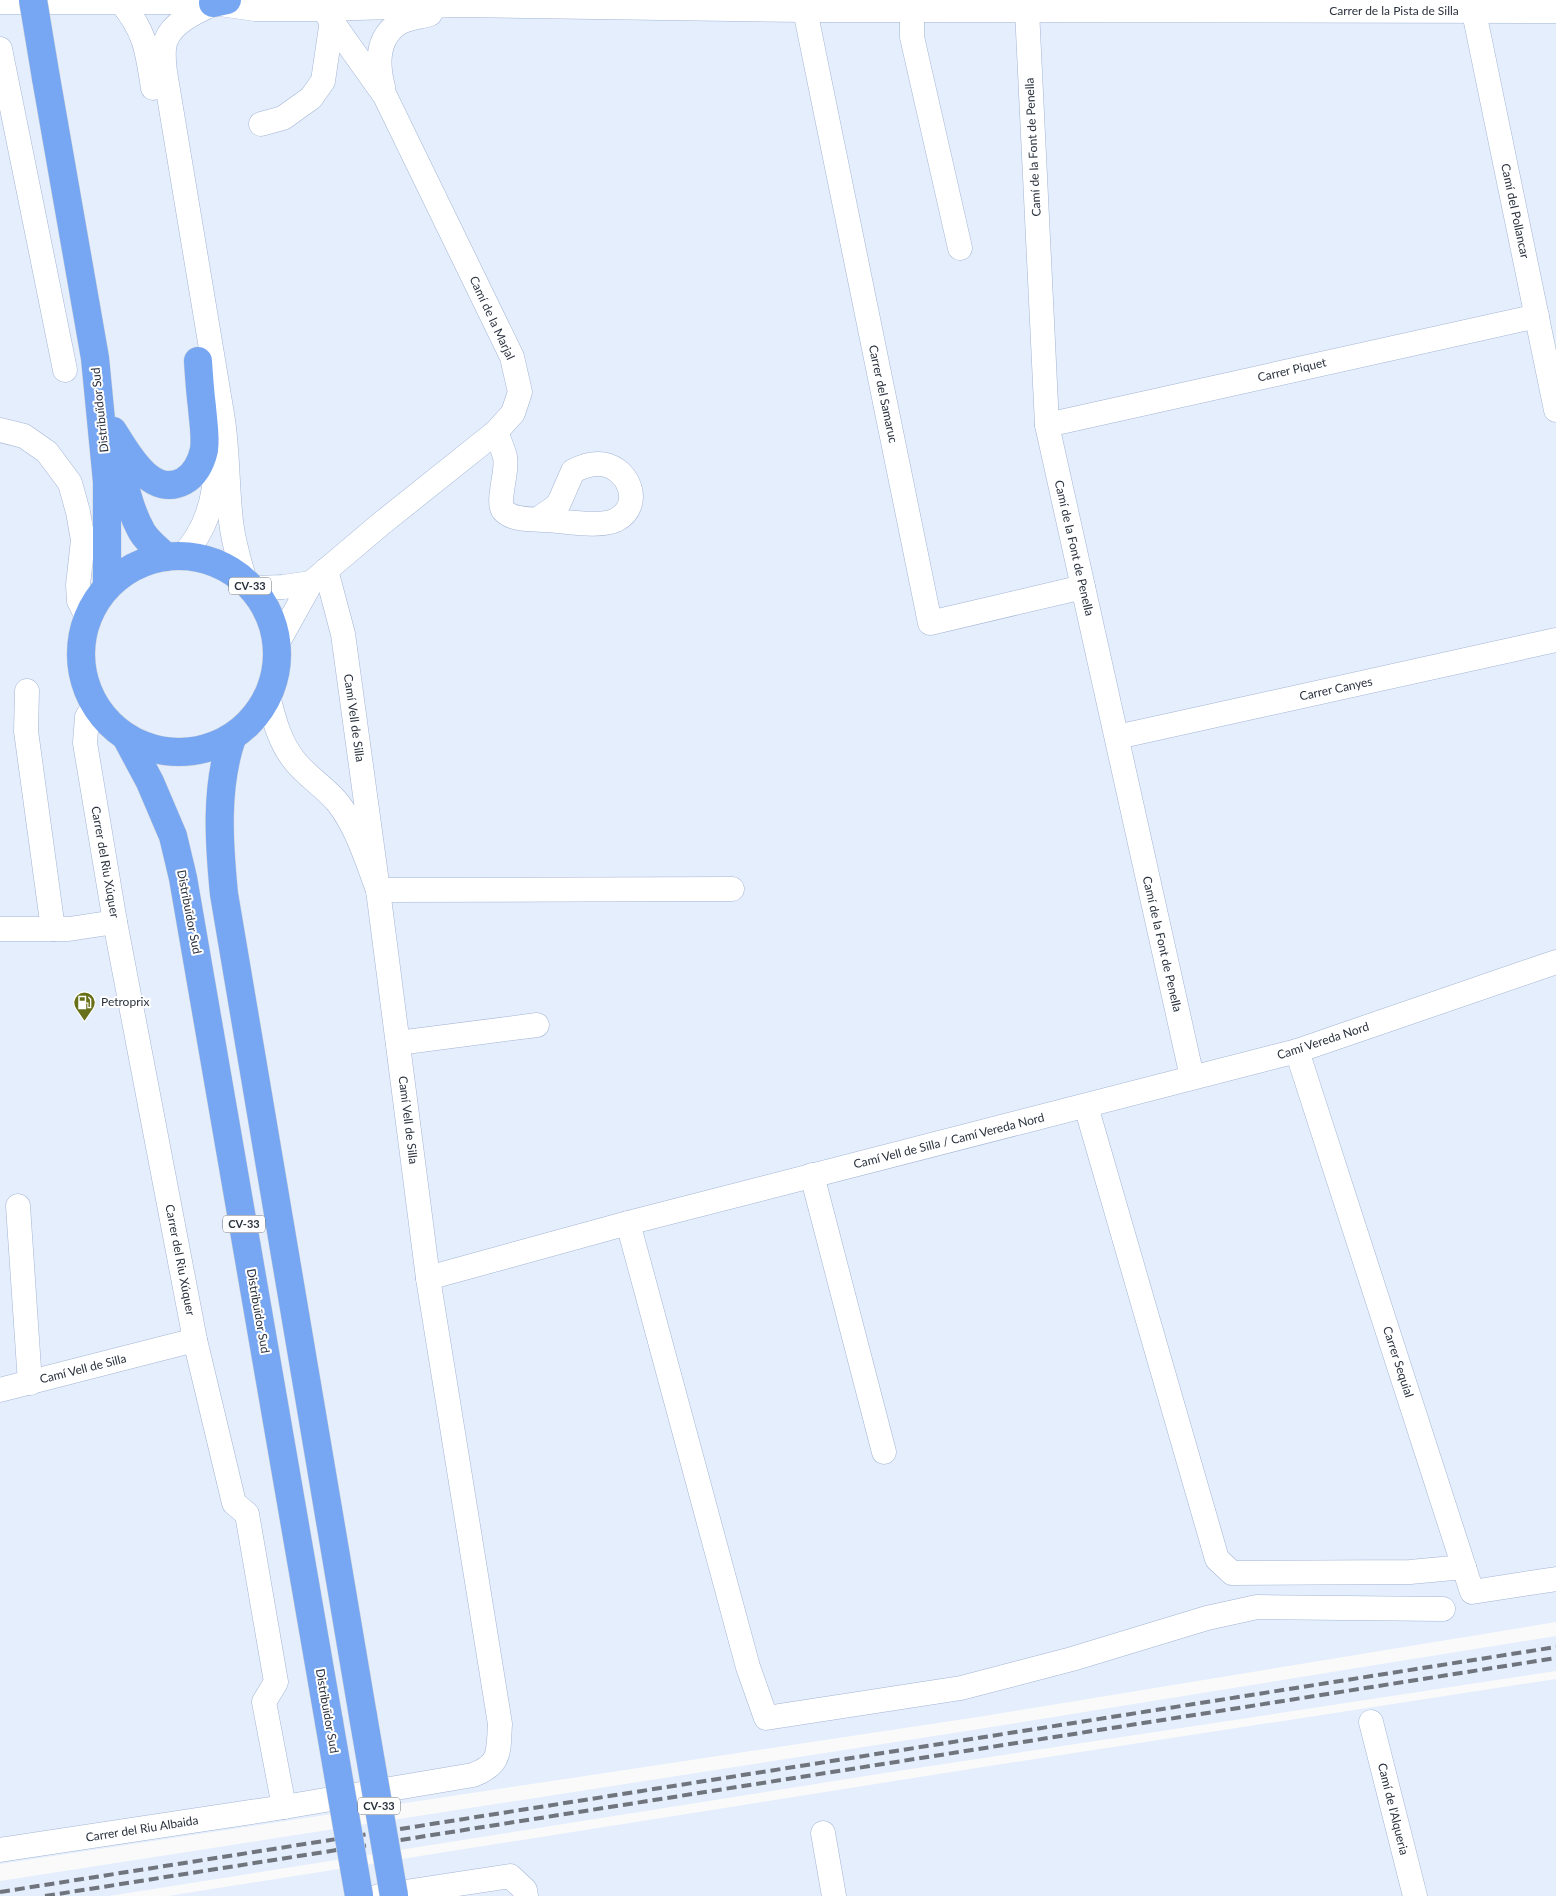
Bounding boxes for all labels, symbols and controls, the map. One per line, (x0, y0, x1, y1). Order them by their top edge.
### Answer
street label: Carrer de la Pista de Silla (1329, 3, 1459, 18)
street label: Camí de la Font de Penella (1021, 77, 1044, 217)
street label: Camí del Pollancar (1498, 162, 1533, 260)
street label: Camí de la Marjal (466, 273, 518, 362)
street label: Carrer del Samaruc (866, 343, 901, 445)
street label: Carrer Piquet (1256, 354, 1328, 385)
street label: Distribuïdor Sud (88, 367, 111, 453)
street label: Camí de la Font de Penella (1052, 479, 1097, 617)
road number: CV-33 (229, 578, 271, 594)
street label: Camí Vell de Silla (341, 673, 368, 763)
street label: Carrer Canyes (1298, 673, 1374, 704)
street label: Carrer del Riu Xúquer (88, 805, 123, 920)
street label: Distribuïdor Sud (174, 869, 205, 955)
street label: Camí de la Font de Penella (1140, 875, 1185, 1013)
fuel station icon: Petroprix (73, 990, 97, 1021)
place label: Petroprix (101, 994, 149, 1009)
street label: Camí Vereda Nord (1275, 1019, 1371, 1062)
street label: Camí Vell de Silla (396, 1075, 421, 1165)
street label: Camí Vell de Silla / Camí Vereda Nord (852, 1110, 1046, 1172)
street label: Carrer del Riu Xúquer (162, 1203, 199, 1318)
road number: CV-33 (223, 1216, 265, 1232)
street label: Distribuïdor Sud (244, 1268, 273, 1354)
street label: Carrer Sequial (1380, 1324, 1417, 1399)
street label: Camí Vell de Silla (38, 1350, 128, 1387)
street label: Distribuïdor Sud (313, 1668, 342, 1754)
street label: Camí de l'Alqueria (1375, 1761, 1412, 1857)
road number: CV-33 (358, 1798, 400, 1814)
street label: Carrer del Riu Albaida (85, 1812, 199, 1845)

